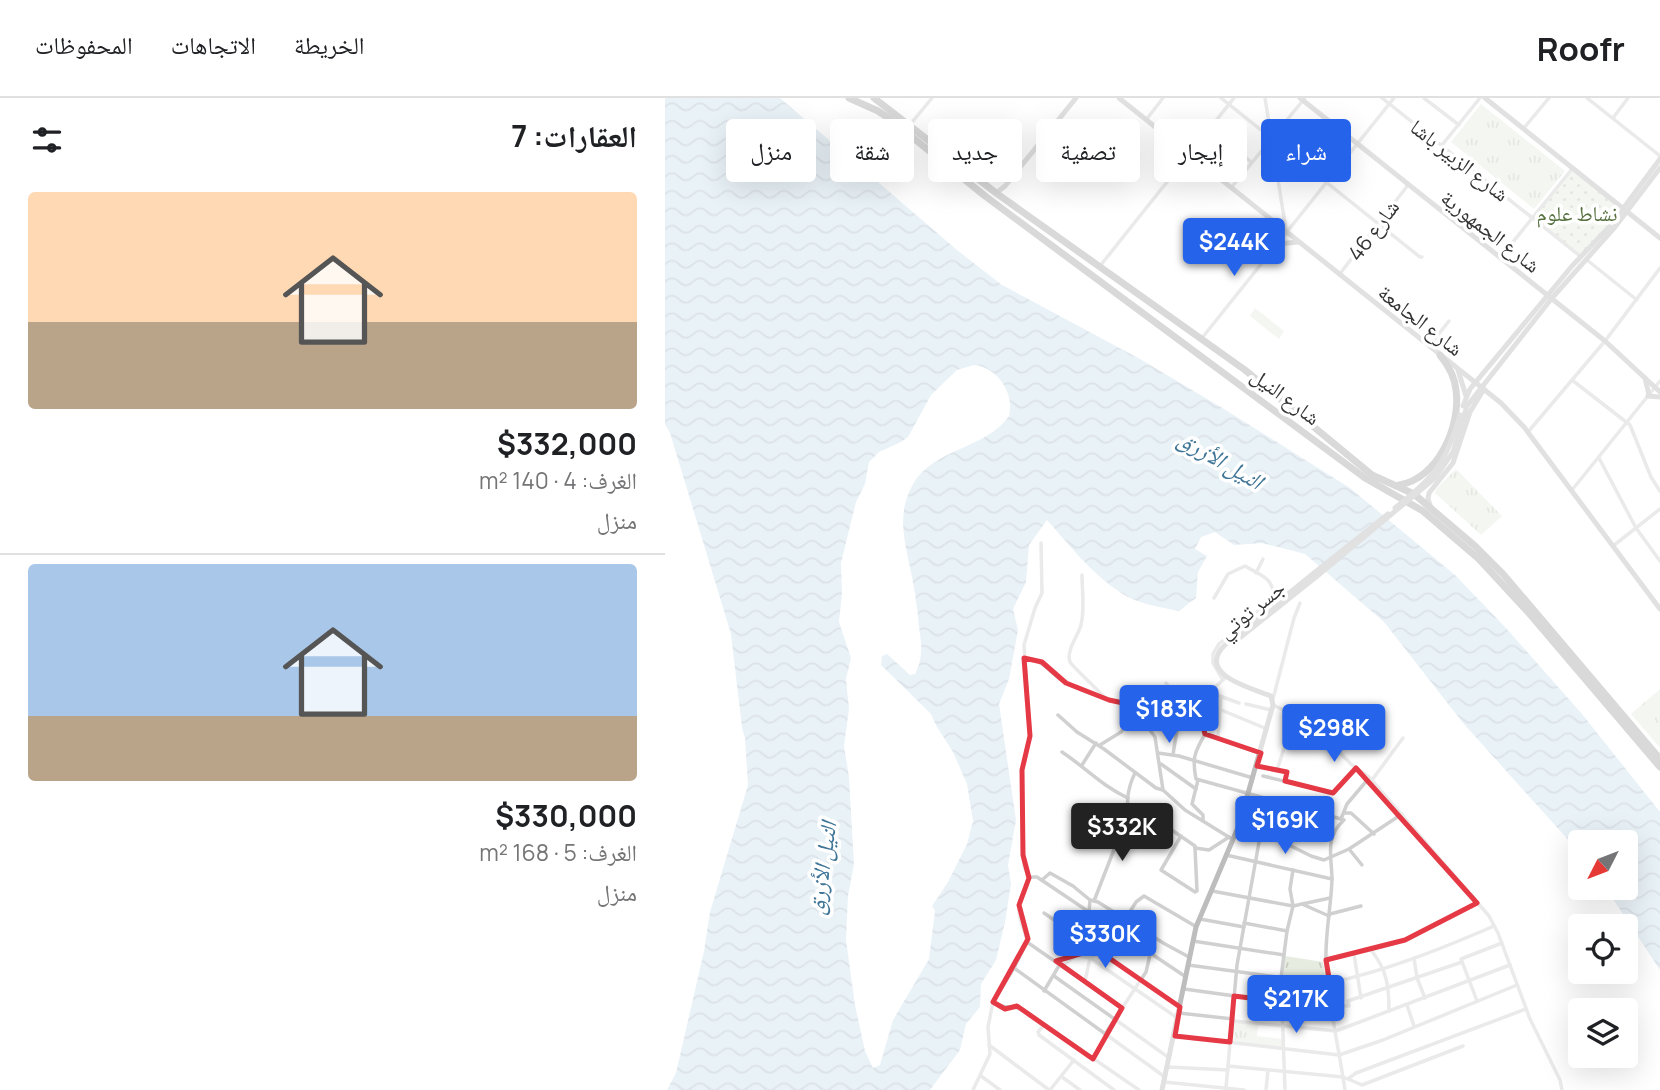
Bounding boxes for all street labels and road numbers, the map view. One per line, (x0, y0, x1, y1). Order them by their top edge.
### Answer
street label: شارع الزبير باشا (1405, 113, 1515, 207)
street label: شارع الجمهورية (1436, 183, 1546, 279)
street label: شارع 46 (1341, 194, 1405, 266)
street label: شارع الجامعة (1373, 278, 1469, 362)
street label: شارع النيل (1246, 361, 1326, 431)
street label: جسر توتي (1212, 573, 1292, 647)

